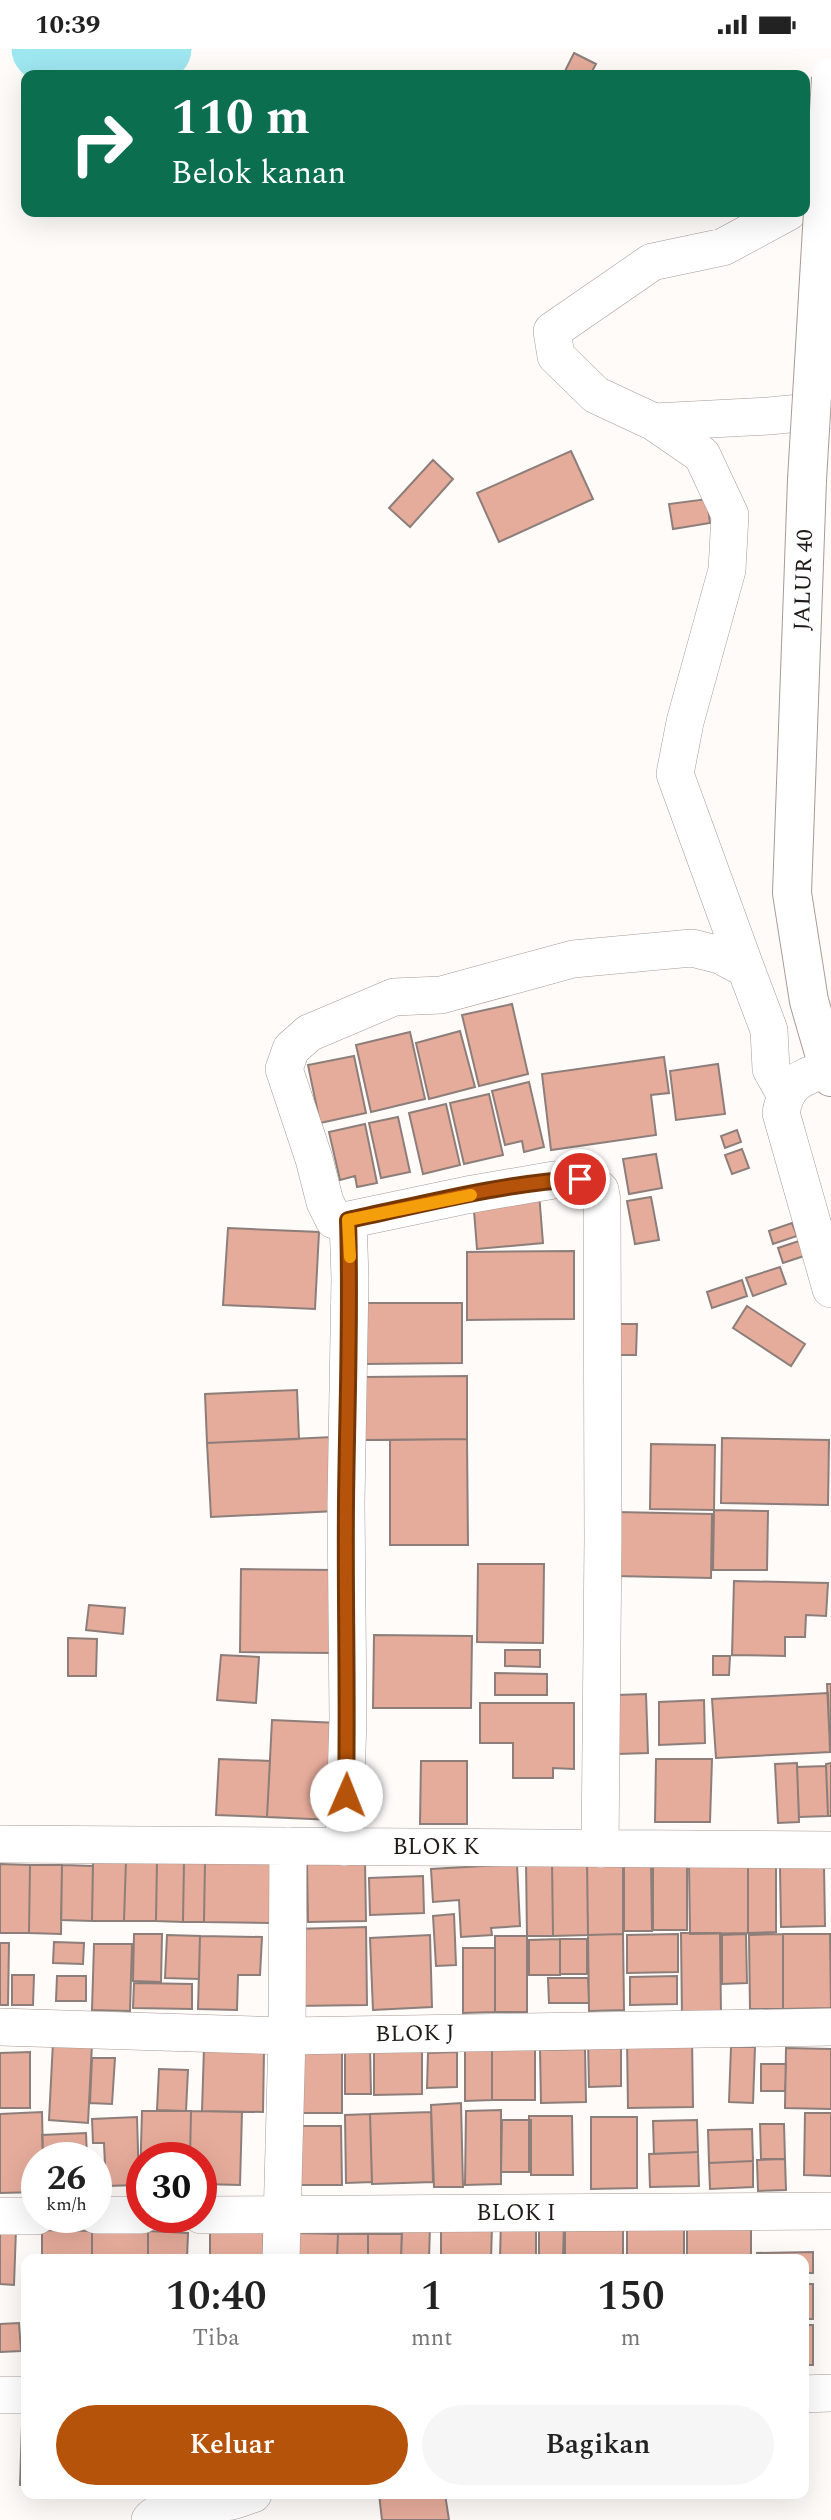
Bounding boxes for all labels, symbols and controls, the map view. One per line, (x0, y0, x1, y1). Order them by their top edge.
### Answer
text: 10:39 (35, 5, 100, 45)
text: 110 m (171, 81, 310, 156)
icon: right (56, 98, 147, 189)
text: Belok kanan (171, 149, 346, 198)
street label: JALUR 40 (785, 529, 823, 631)
pin (550, 1149, 610, 1209)
icon: arrive (561, 1160, 599, 1198)
position arrow (309, 1758, 383, 1832)
street label: BLOK K (392, 1830, 480, 1865)
street label: BLOK J (375, 2016, 455, 2052)
speed limit sign: 30 (126, 2142, 217, 2233)
text: 26 (47, 2152, 86, 2205)
text: km/h (46, 2191, 87, 2218)
street label: BLOK I (476, 2196, 556, 2231)
text: 10:40 (166, 2265, 267, 2328)
text: 1 (420, 2265, 443, 2328)
text: 150 (597, 2265, 664, 2328)
text: Tiba (193, 2321, 240, 2356)
text: mnt (411, 2321, 452, 2356)
text: m (621, 2321, 641, 2356)
button: Keluar (56, 2405, 408, 2485)
button: Bagikan (422, 2405, 774, 2485)

